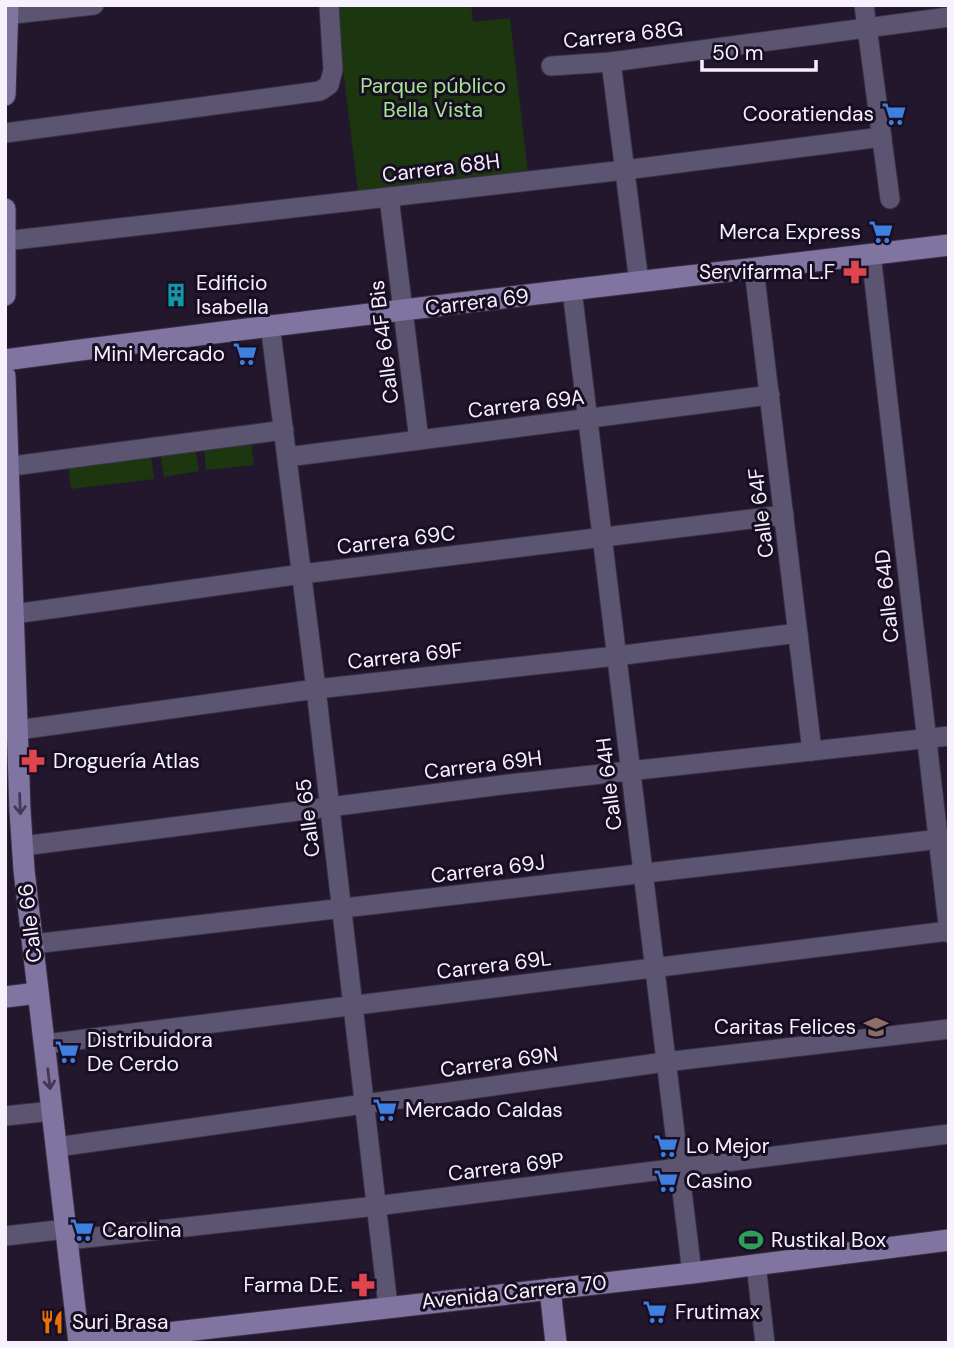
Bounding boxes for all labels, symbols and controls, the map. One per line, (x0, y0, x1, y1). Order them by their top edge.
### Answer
street label: Carrera 68G (562, 15, 684, 55)
scale bar (702, 28, 816, 72)
text: 50 m (712, 39, 763, 67)
park label: Parque público Bella Vista (360, 72, 506, 124)
place label: Cooratiendas (743, 100, 874, 128)
supermarket icon: Cooratiendas (880, 100, 908, 128)
street label: Carrera 68H (380, 147, 502, 189)
place label: Merca Express (719, 218, 861, 246)
supermarket icon: Merca Express (867, 218, 895, 246)
place label: Servifarma L.F (699, 258, 835, 286)
pharmacy icon: Servifarma L.F (841, 258, 869, 286)
place label: Edificio Isabella (196, 269, 269, 321)
street label: Calle 64F Bis (363, 279, 405, 405)
building icon: Edificio Isabella (162, 281, 190, 309)
street label: Carrera 69 (424, 282, 530, 322)
place label: Mini Mercado (94, 340, 225, 368)
supermarket icon: Mini Mercado (231, 340, 259, 368)
street label: Carrera 69A (466, 383, 586, 425)
street label: Calle 64F (742, 466, 780, 560)
street label: Carrera 69C (335, 519, 457, 561)
street label: Calle 64D (868, 548, 906, 644)
street label: Carrera 69F (346, 636, 464, 676)
street label: Calle 64H (589, 736, 629, 832)
street label: Carrera 69H (422, 744, 544, 786)
pharmacy icon: Droguería Atlas (19, 747, 47, 775)
place label: Droguería Atlas (53, 747, 200, 775)
street label: Calle 65 (289, 777, 327, 859)
one-way arrow (14, 792, 27, 815)
street label: Carrera 69J (429, 848, 547, 890)
street label: Calle 66 (11, 882, 49, 964)
street label: Carrera 69L (435, 944, 553, 986)
place label: Caritas Felices (714, 1013, 856, 1041)
school or university icon: Caritas Felices (862, 1013, 890, 1041)
place label: Distribuidora De Cerdo (87, 1026, 213, 1078)
supermarket icon: Distribuidora De Cerdo (53, 1038, 81, 1066)
street label: Carrera 69N (438, 1040, 560, 1084)
one-way arrow (42, 1067, 55, 1090)
supermarket icon: Mercado Caldas (371, 1096, 399, 1124)
place label: Mercado Caldas (405, 1096, 563, 1124)
supermarket icon: Lo Mejor (652, 1132, 680, 1160)
place label: Lo Mejor (686, 1132, 770, 1160)
street label: Carrera 69P (446, 1146, 566, 1188)
supermarket icon: Casino (652, 1167, 680, 1195)
place label: Casino (686, 1167, 753, 1195)
supermarket icon: Carolina (68, 1216, 96, 1244)
place label: Carolina (102, 1216, 182, 1244)
sports icon: Rustikal Box (737, 1226, 765, 1254)
place label: Rustikal Box (771, 1226, 886, 1254)
street label: Avenida Carrera 70 (420, 1268, 608, 1316)
place label: Farma D.E. (244, 1271, 343, 1299)
pharmacy icon: Farma D.E. (349, 1271, 377, 1299)
supermarket icon: Frutimax (641, 1298, 669, 1326)
place label: Frutimax (675, 1298, 760, 1326)
restaurant icon: Suri Brasa (38, 1308, 66, 1336)
place label: Suri Brasa (72, 1308, 168, 1336)

